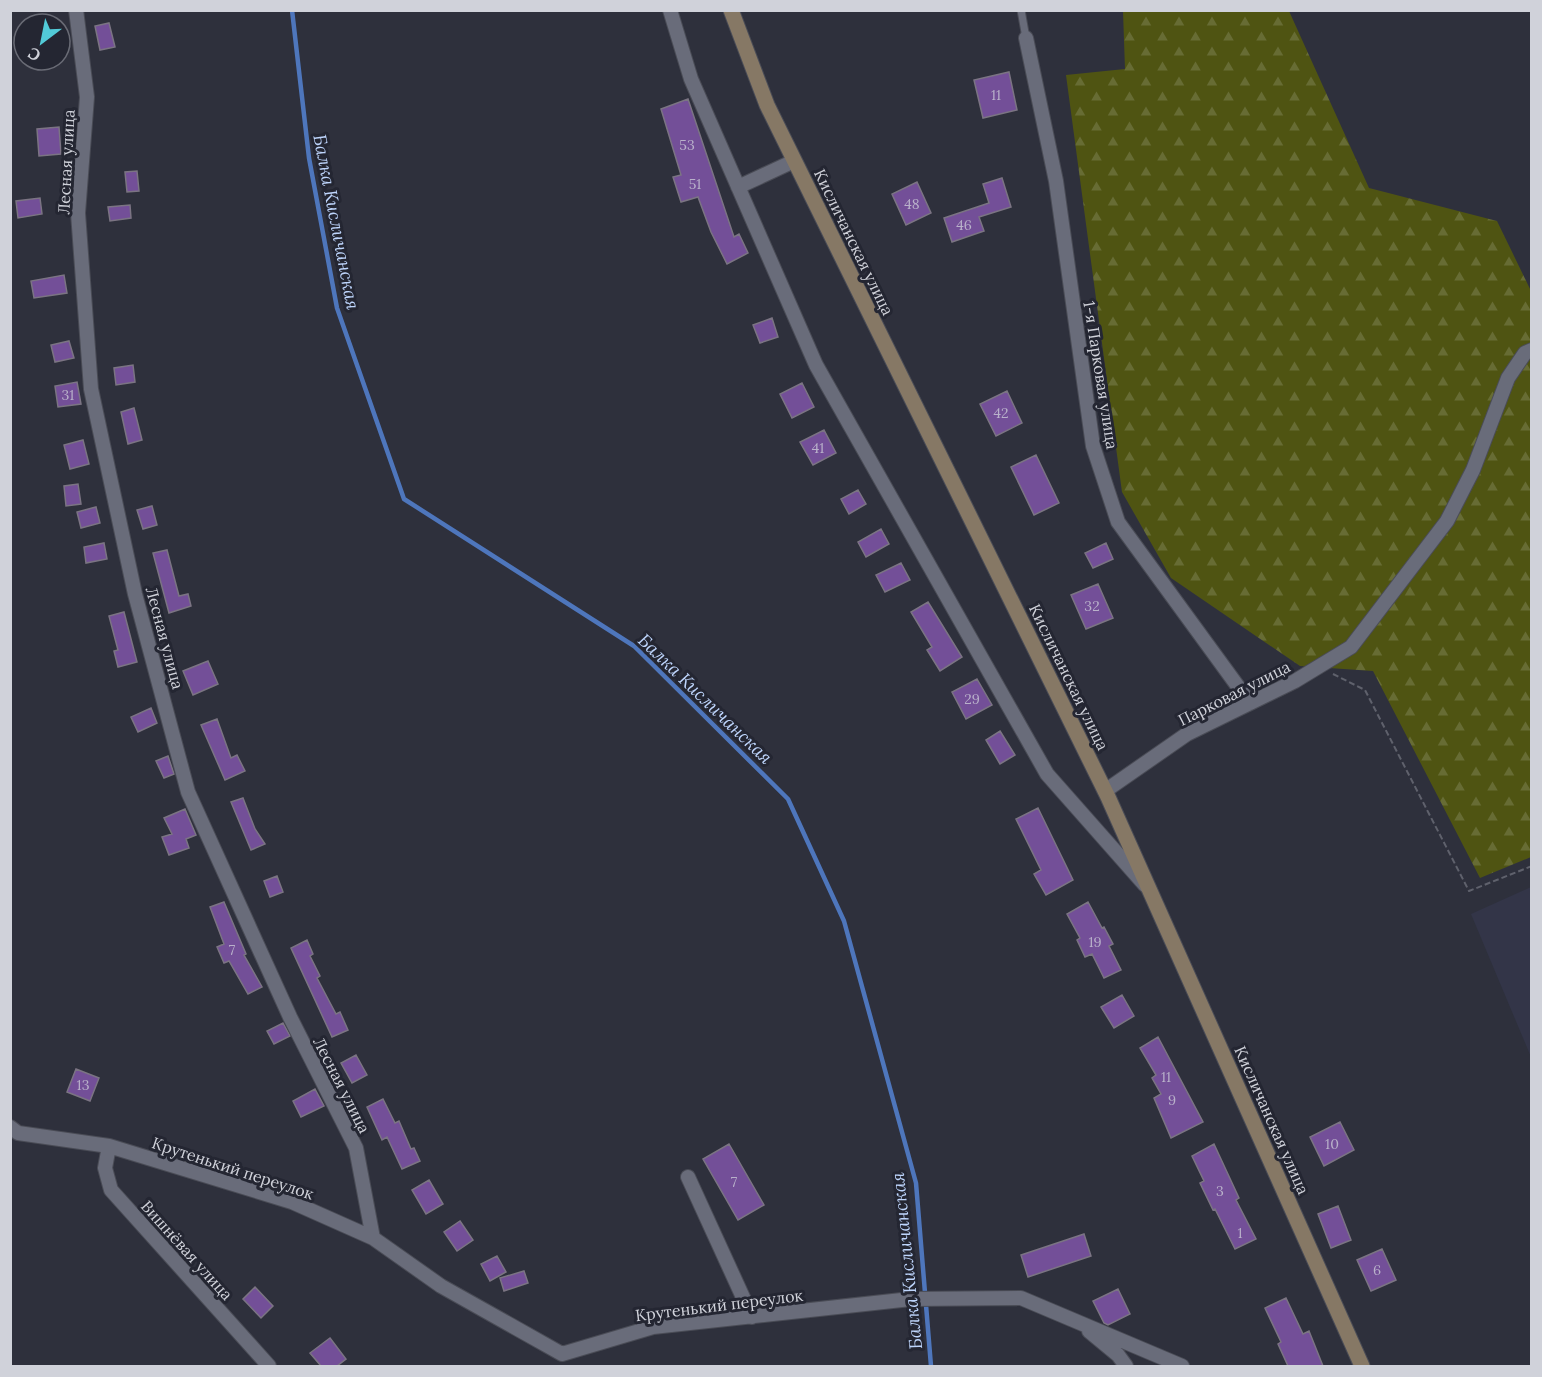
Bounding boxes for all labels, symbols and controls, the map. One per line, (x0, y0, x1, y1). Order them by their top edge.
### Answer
north arrow (12, 12, 72, 72)
text: С (24, 43, 44, 66)
house number: 11 (991, 86, 1001, 104)
street label: Лесная улица (53, 109, 79, 215)
water label: Балка Кисличанская (308, 132, 365, 311)
house number: 53 (679, 136, 695, 154)
street label: Кисличанская улица (810, 166, 898, 318)
house number: 51 (689, 175, 701, 193)
house number: 48 (904, 195, 920, 213)
house number: 46 (956, 216, 972, 234)
street label: 1-я Парковая улица (1079, 300, 1123, 450)
house number: 31 (62, 386, 74, 404)
house number: 42 (993, 404, 1009, 422)
house number: 41 (812, 439, 824, 457)
street label: Лесная улица (142, 585, 188, 691)
house number: 32 (1084, 597, 1100, 615)
street label: Кисличанская улица (1025, 601, 1113, 753)
water label: Балка Кисличанская (633, 629, 777, 769)
street label: Парковая улица (1175, 656, 1293, 730)
house number: 29 (964, 690, 980, 708)
house number: 19 (1088, 933, 1102, 951)
house number: 7 (229, 941, 236, 959)
street label: Лесная улица (309, 1034, 375, 1136)
street label: Кисличанская улица (1230, 1043, 1314, 1197)
house number: 11 (1161, 1068, 1171, 1086)
house number: 13 (77, 1076, 90, 1094)
house number: 9 (1168, 1091, 1176, 1109)
street label: Крутенький переулок (150, 1132, 317, 1204)
house number: 10 (1325, 1135, 1339, 1153)
water label: Балка Кисличанская (886, 1171, 927, 1351)
house number: 7 (731, 1173, 738, 1191)
house number: 3 (1216, 1182, 1224, 1200)
street label: Вишнёвая улица (137, 1196, 237, 1304)
house number: 1 (1237, 1224, 1243, 1242)
house number: 6 (1373, 1261, 1381, 1279)
street label: Крутенький переулок (634, 1285, 804, 1325)

